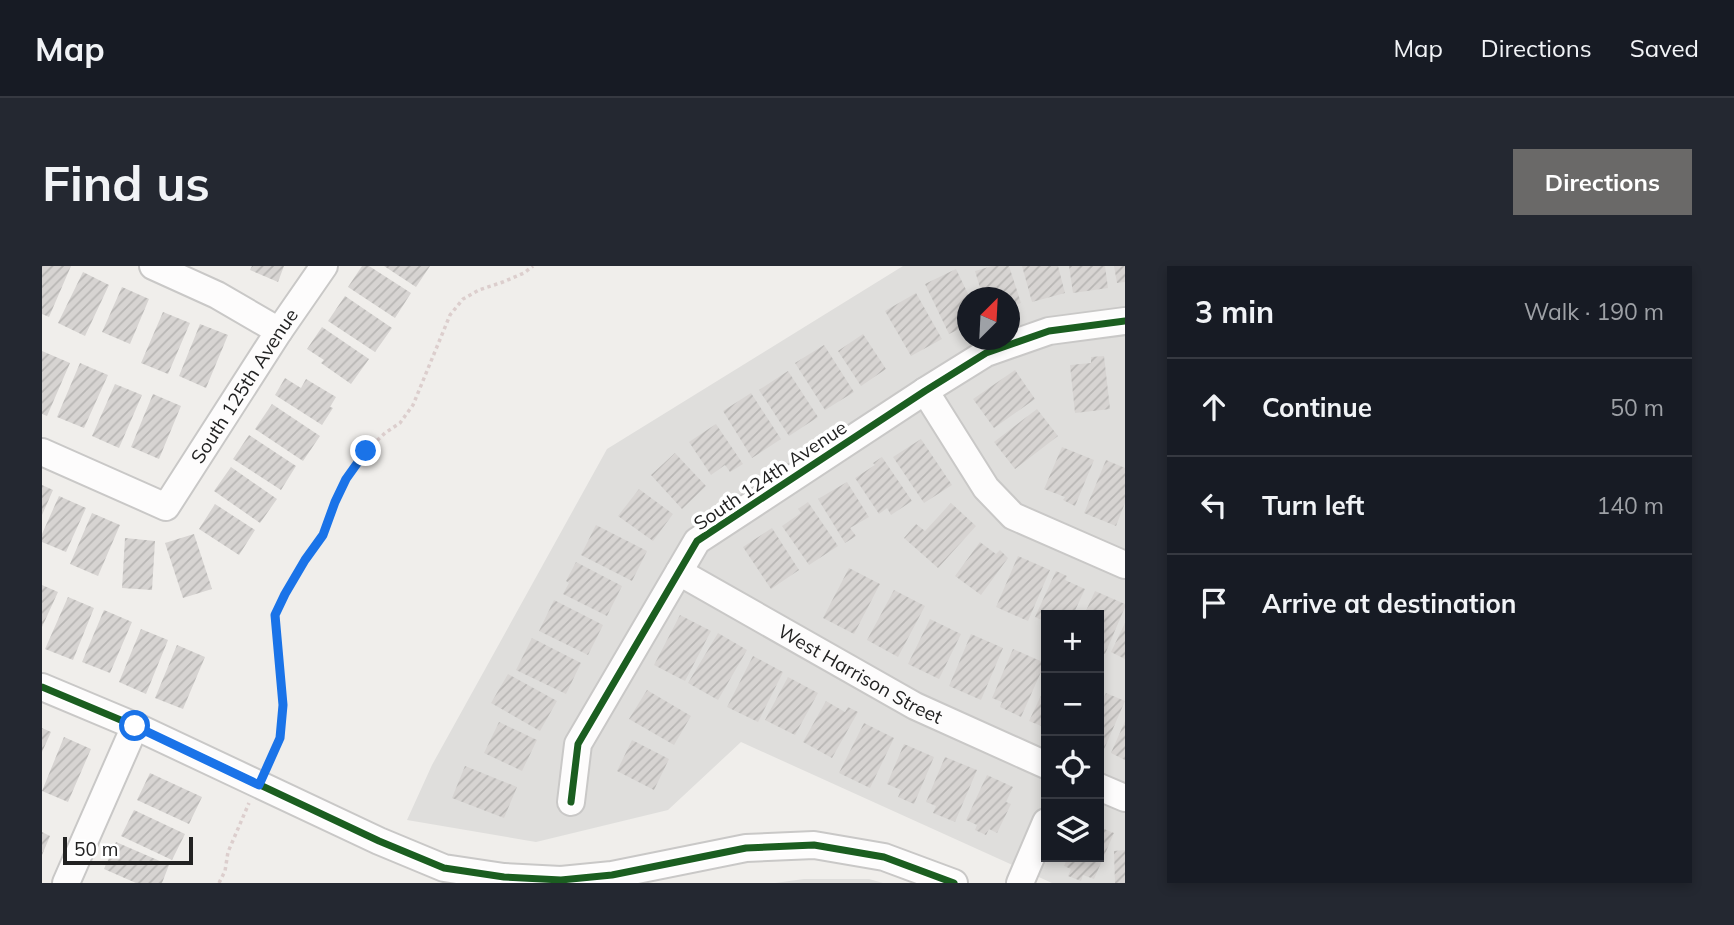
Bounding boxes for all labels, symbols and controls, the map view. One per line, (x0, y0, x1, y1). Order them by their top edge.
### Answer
text: Map (35, 28, 105, 69)
text: Map (1393, 33, 1443, 63)
text: Directions (1481, 33, 1592, 63)
text: Saved (1630, 33, 1699, 63)
button: Directions (1513, 149, 1692, 215)
text: Find us (42, 152, 210, 213)
north arrow (957, 287, 1020, 350)
text: 3 min (1195, 293, 1274, 331)
text: Walk · 190 m (1524, 297, 1664, 326)
street label: South 125th Avenue (185, 304, 303, 468)
icon: ahead (1195, 388, 1233, 426)
text: Continue (1262, 391, 1372, 424)
text: 50 m (1610, 393, 1664, 422)
street label: South 124th Avenue (689, 415, 851, 535)
route end (350, 435, 381, 466)
icon: left (1195, 486, 1233, 524)
text: Turn left (1262, 489, 1364, 522)
text: 140 m (1596, 491, 1664, 520)
icon: arrive (1195, 584, 1233, 622)
text: Arrive at destination (1262, 587, 1517, 620)
map controls (1041, 610, 1104, 862)
button: + (1041, 610, 1104, 673)
street label: West Harrison Street (774, 619, 947, 729)
button: − (1041, 673, 1104, 736)
route start (119, 710, 150, 741)
button: locate (1041, 736, 1104, 799)
button: layers (1041, 799, 1104, 862)
scale bar (63, 834, 192, 866)
text: 50 m (74, 837, 118, 861)

